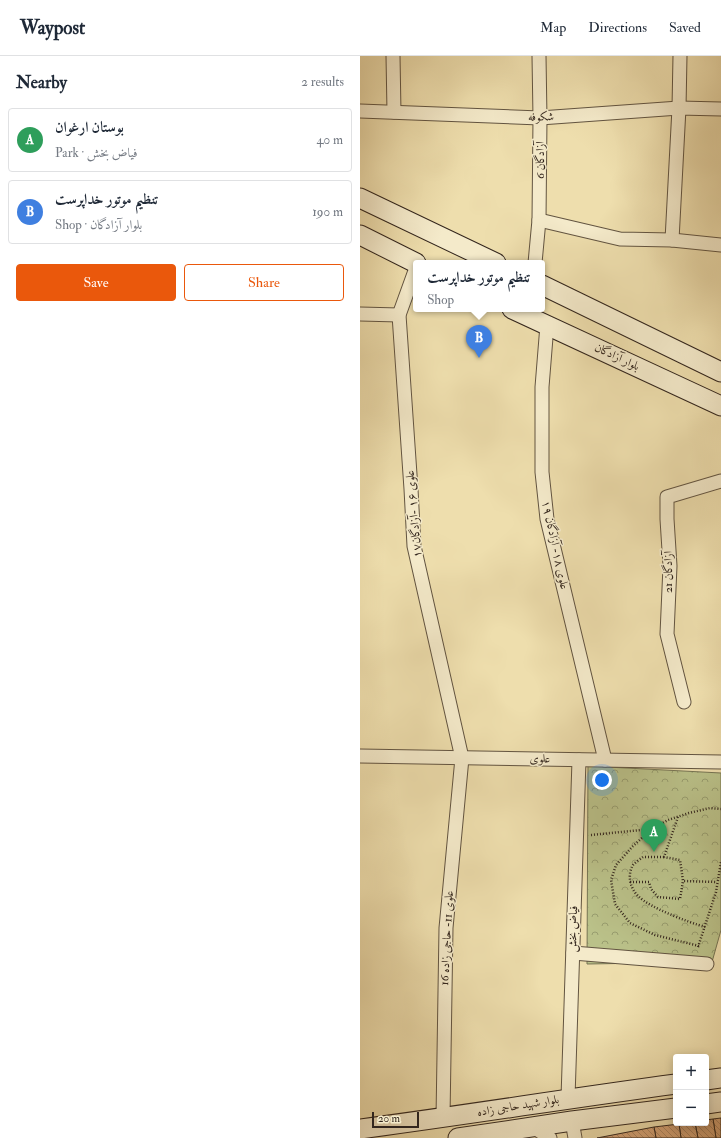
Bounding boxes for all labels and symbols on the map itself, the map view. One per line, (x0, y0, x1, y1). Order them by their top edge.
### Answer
street label: شکوفه (528, 109, 554, 125)
street label: آزادگان 6 (532, 140, 548, 179)
pin: B (466, 325, 492, 358)
street label: بلوار آزادگان (592, 339, 642, 374)
street label: علوی ۱۶ -آزادگان۱۷ (402, 469, 425, 559)
street label: علوی ۱٨- آزادگان ۱۹ (538, 499, 573, 591)
street label: آزادگان 21 (660, 550, 676, 593)
street label: علوی (530, 751, 551, 767)
your location (592, 770, 612, 790)
pin: A (641, 819, 667, 852)
street label: علوی 11- حاجی زاده 16 (437, 890, 457, 986)
street label: فیاض بخش (565, 905, 582, 953)
street label: بلوار شهید حاجی زاده (476, 1092, 560, 1120)
scale bar (372, 1110, 419, 1129)

